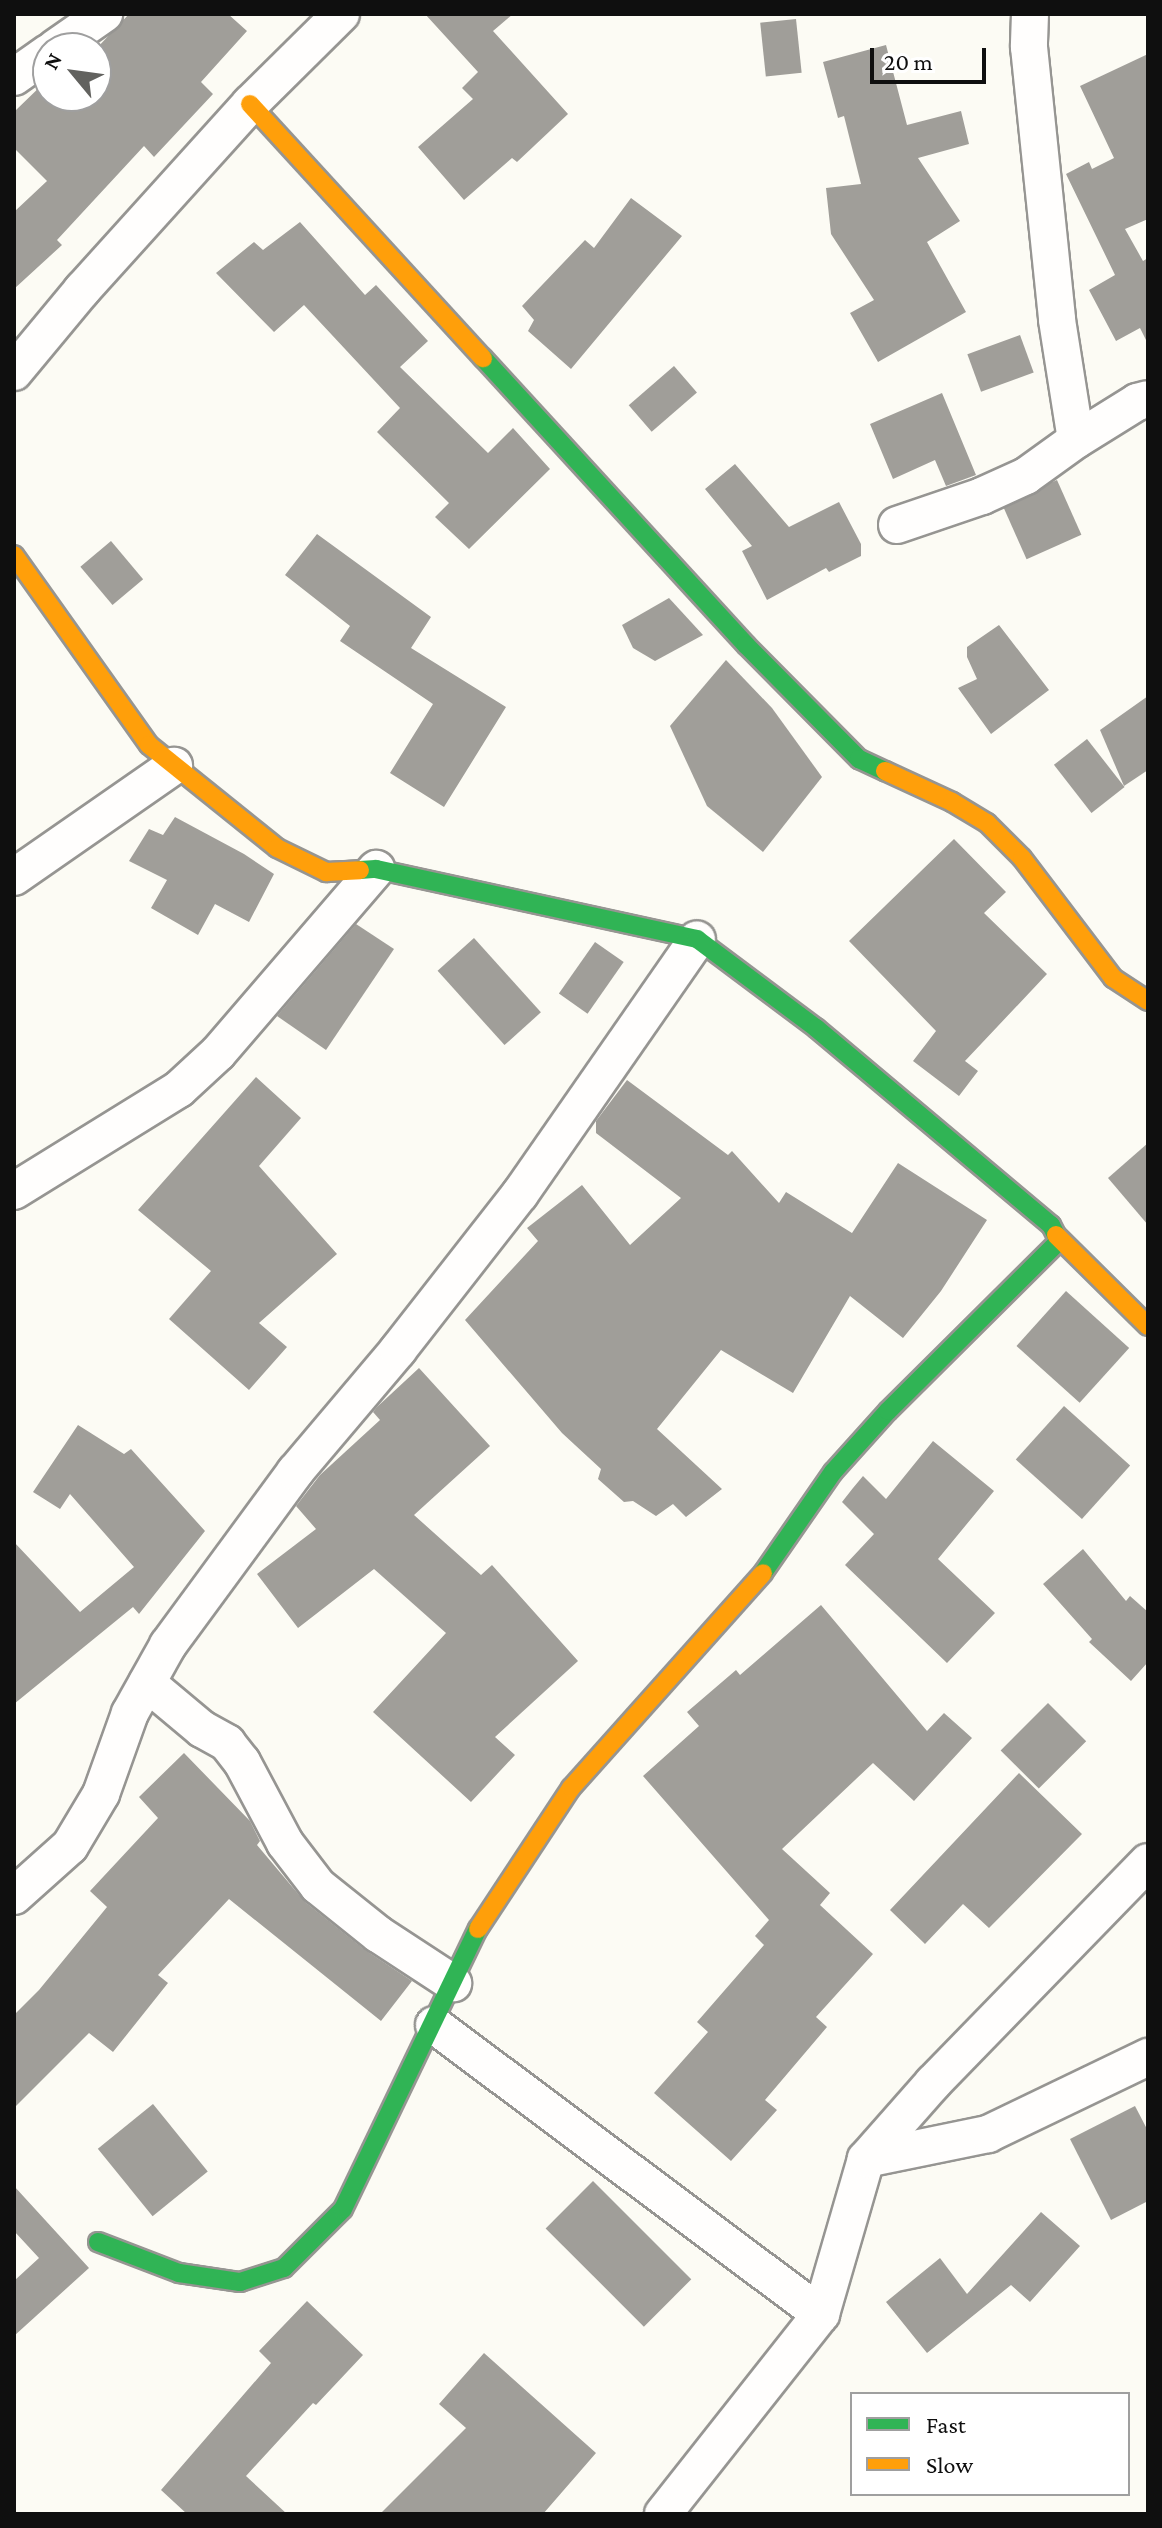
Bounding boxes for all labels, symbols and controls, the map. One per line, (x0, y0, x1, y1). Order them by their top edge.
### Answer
north arrow (32, 32, 112, 112)
scale bar (874, 32, 990, 82)
text: N (38, 48, 67, 74)
text: 20 m (884, 48, 933, 75)
legend (850, 2392, 1130, 2496)
text: Fast (926, 2411, 966, 2438)
text: Slow (926, 2451, 973, 2478)

